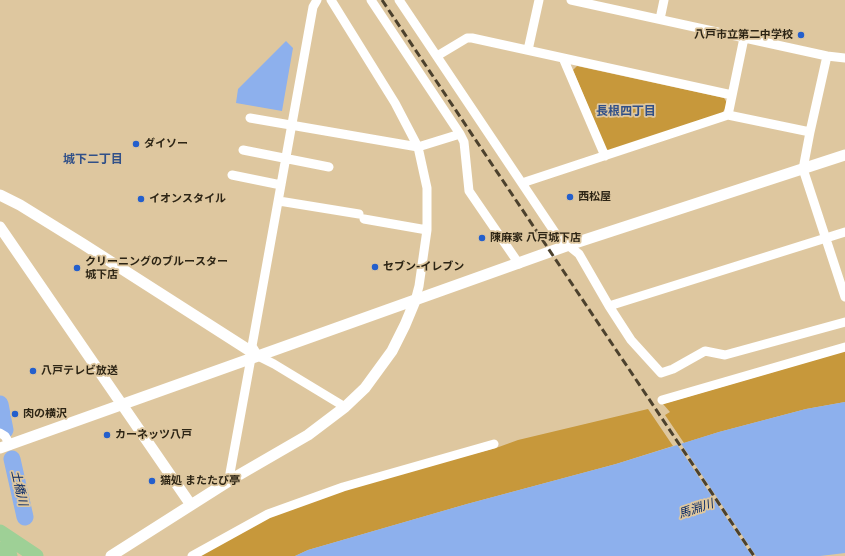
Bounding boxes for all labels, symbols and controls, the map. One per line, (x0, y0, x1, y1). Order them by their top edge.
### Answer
place label: 八戸市立第二中学校 (694, 28, 793, 42)
marker: 八戸市立第二中学校 (796, 30, 806, 40)
district label: 長根四丁目 (596, 104, 656, 118)
place label: ダイソー (144, 137, 188, 151)
marker: ダイソー (131, 139, 141, 149)
district label: 城下二丁目 (63, 152, 123, 166)
place label: 西松屋 (578, 190, 611, 204)
place label: イオンスタイル (149, 192, 226, 206)
marker: 西松屋 (565, 192, 575, 202)
marker: イオンスタイル (136, 194, 146, 204)
place label: 陳麻家 八戸城下店 (490, 231, 581, 245)
marker: 陳麻家 八戸城下店 (477, 233, 487, 243)
place label: クリーニングのブルースター 城下店 (85, 255, 228, 281)
place label: セブン-イレブン (383, 260, 464, 274)
marker: セブン-イレブン (370, 262, 380, 272)
marker: クリーニングのブルースター 城下店 (72, 263, 82, 273)
place label: 八戸テレビ放送 (41, 364, 118, 378)
marker: 八戸テレビ放送 (28, 366, 38, 376)
place label: 肉の横沢 (23, 407, 67, 421)
marker: 肉の横沢 (10, 409, 20, 419)
place label: カーネッツ八戸 (115, 428, 192, 442)
marker: カーネッツ八戸 (102, 430, 112, 440)
water label: 土橋川 (8, 469, 30, 507)
place label: 猫処 またたび亭 (160, 474, 240, 488)
marker: 猫処 またたび亭 (147, 476, 157, 486)
water label: 馬淵川 (677, 497, 715, 521)

